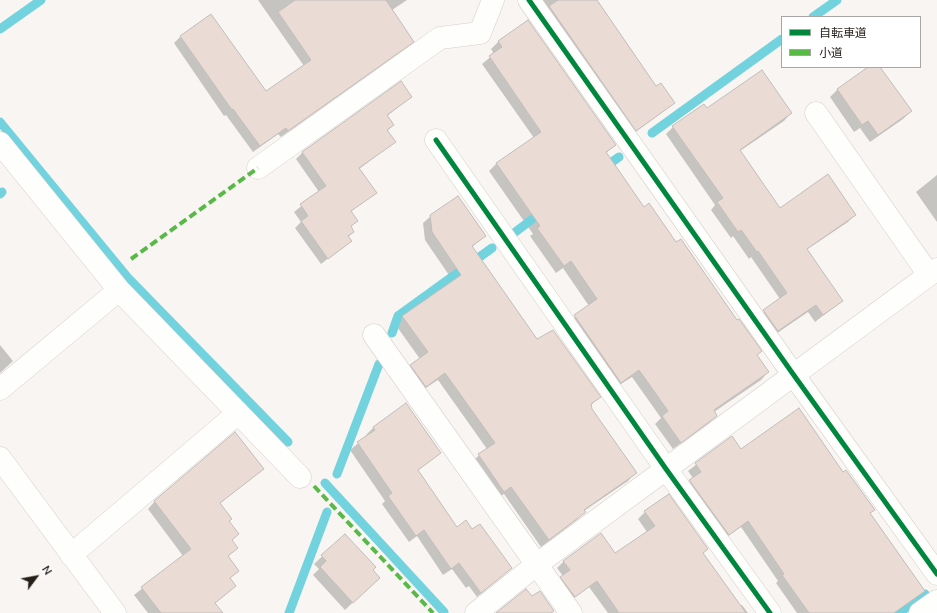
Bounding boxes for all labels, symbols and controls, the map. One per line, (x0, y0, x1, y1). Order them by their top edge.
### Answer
legend (781, 16, 921, 68)
text: 自転車道 (819, 25, 867, 41)
text: 小道 (819, 45, 843, 61)
north arrow (16, 557, 56, 597)
text: N (38, 563, 55, 578)

